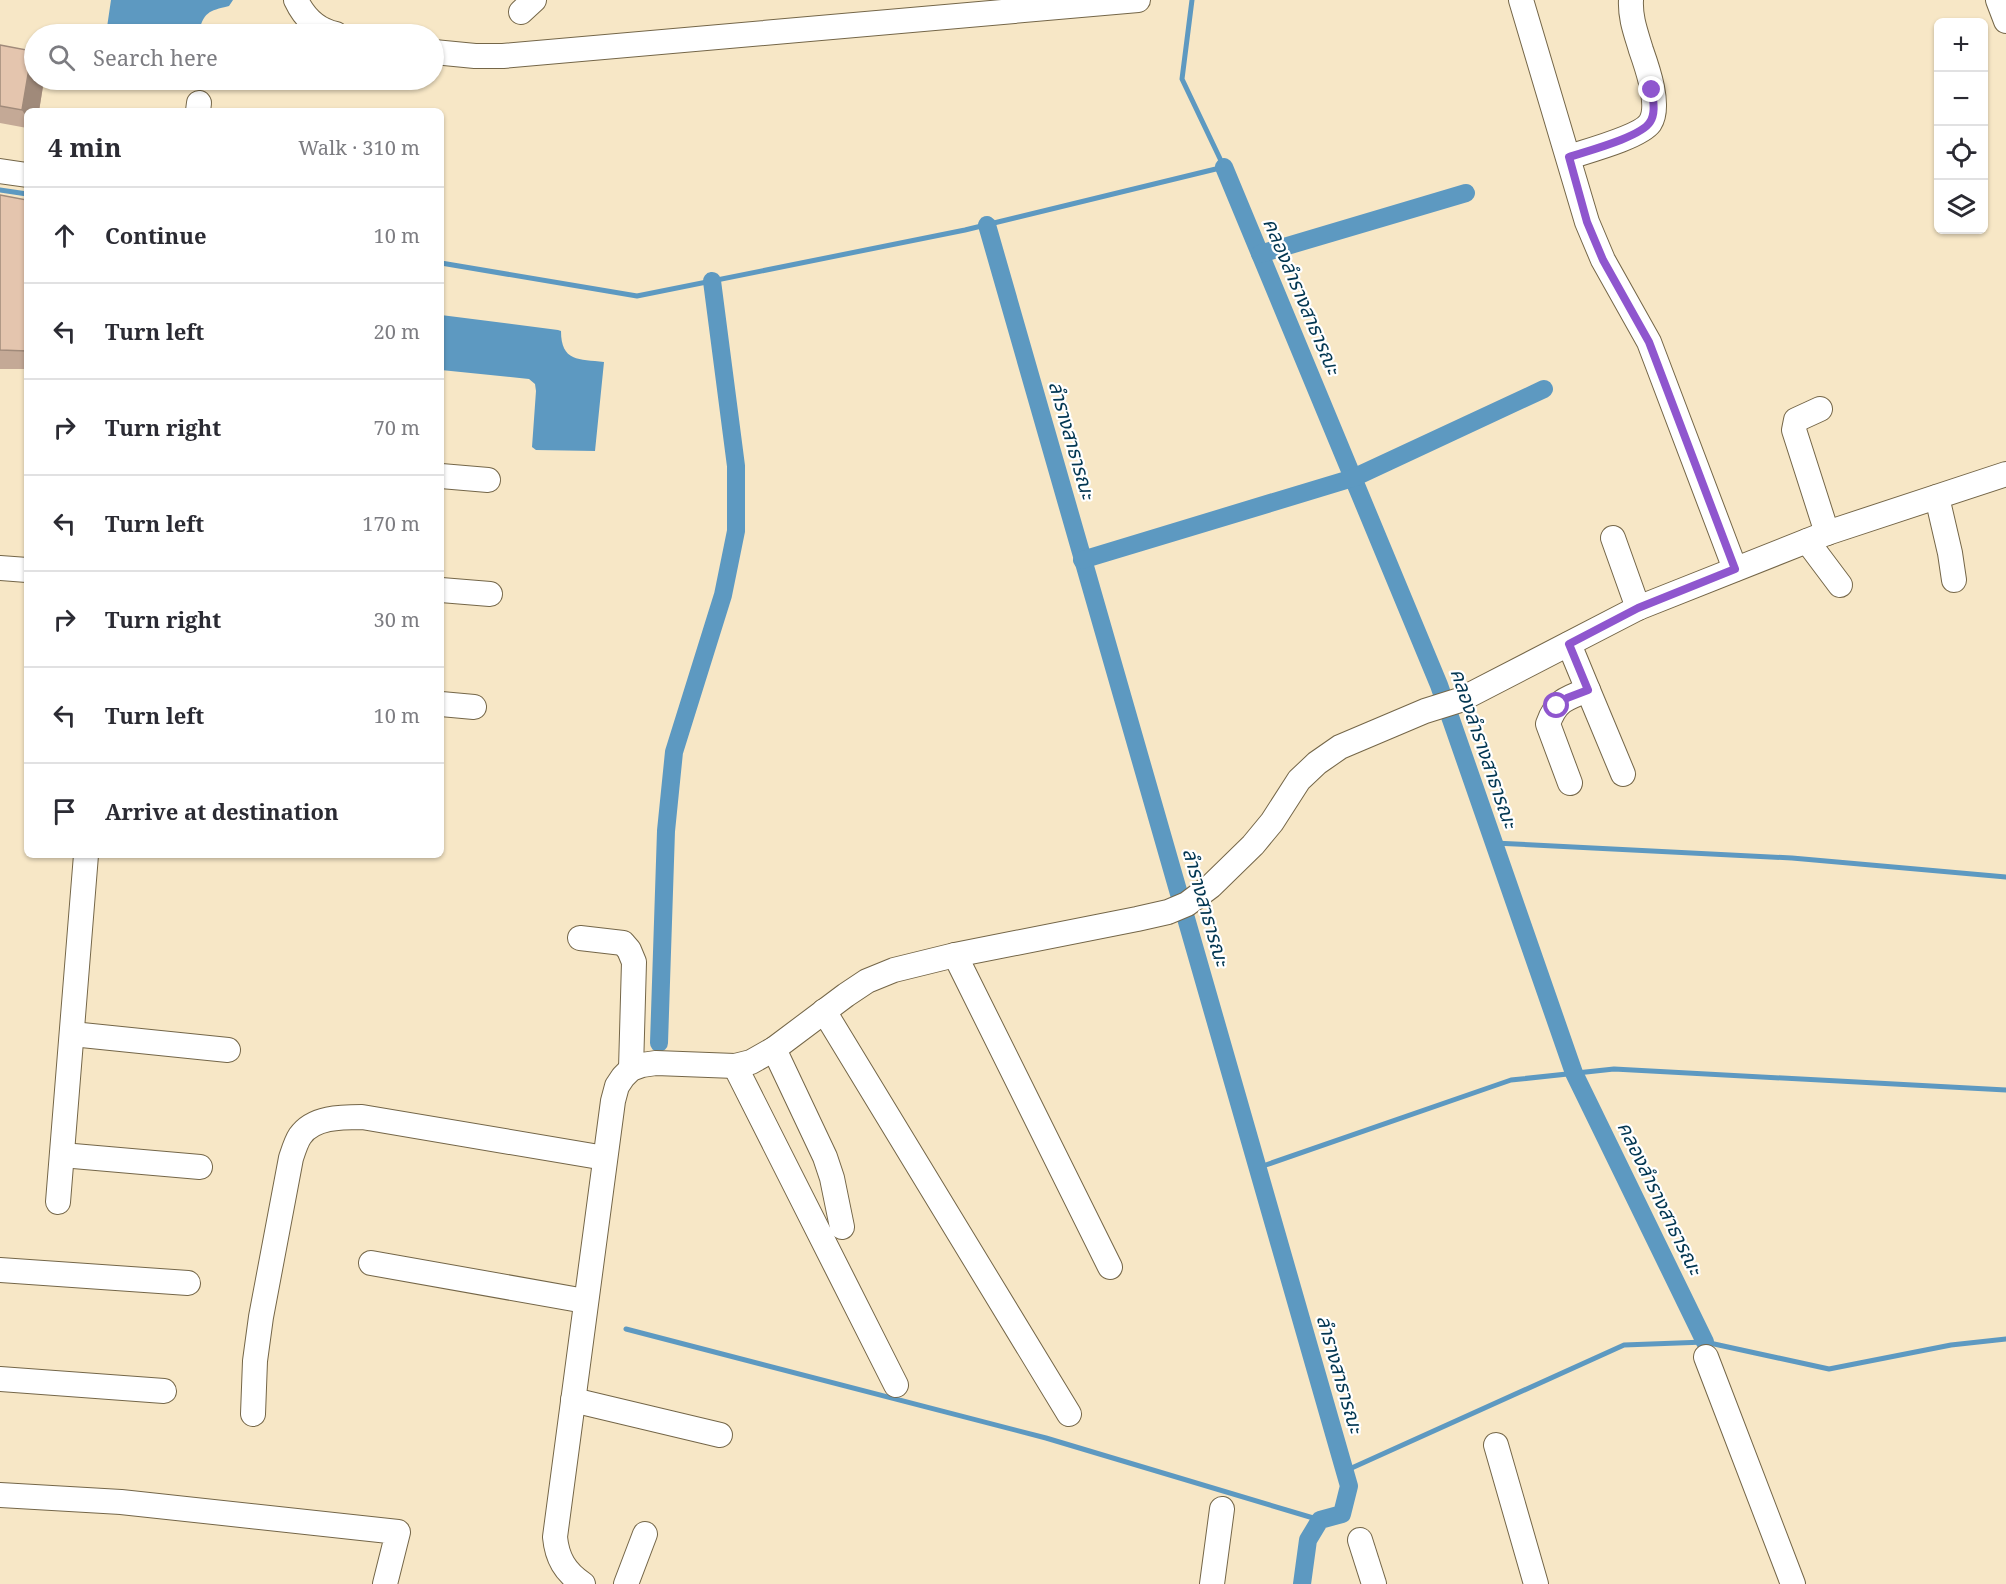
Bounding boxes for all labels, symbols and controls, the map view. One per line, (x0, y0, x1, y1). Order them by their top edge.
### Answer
map controls (1934, 18, 1988, 234)
button: + (1934, 18, 1988, 72)
search box (24, 24, 444, 90)
icon: search (45, 41, 78, 74)
text: Search here (93, 42, 218, 72)
button: − (1934, 72, 1988, 126)
route end (1638, 76, 1664, 102)
button: locate (1934, 126, 1988, 180)
text: 4 min (48, 129, 122, 165)
text: Walk · 310 m (298, 134, 420, 161)
button: layers (1934, 180, 1988, 234)
water label: คลองลำรางสาธารณะ (1257, 214, 1348, 380)
icon: ahead (48, 219, 81, 252)
text: Continue (105, 220, 207, 250)
text: 10 m (374, 222, 420, 249)
icon: left (48, 315, 81, 348)
text: Turn left (105, 316, 204, 346)
text: 20 m (374, 318, 420, 345)
water label: ลำรางสาธารณะ (1043, 378, 1103, 504)
icon: right (48, 411, 81, 444)
text: Turn right (105, 412, 221, 442)
text: 70 m (374, 414, 420, 441)
icon: left (48, 507, 81, 540)
text: Turn left (105, 508, 204, 538)
text: 170 m (362, 510, 420, 537)
icon: right (48, 603, 81, 636)
text: Turn right (105, 604, 221, 634)
text: 30 m (374, 606, 420, 633)
water label: คลองลำรางสาธารณะ (1444, 664, 1525, 833)
route start (1543, 692, 1569, 718)
icon: left (48, 699, 81, 732)
text: Turn left (105, 700, 204, 730)
text: 10 m (374, 702, 420, 729)
icon: arrive (48, 795, 81, 828)
text: Arrive at destination (105, 796, 339, 826)
water label: ลำรางสาธารณะ (1177, 845, 1237, 971)
water label: คลองลำรางสาธารณะ (1612, 1117, 1710, 1281)
water label: ลำรางสาธารณะ (1311, 1312, 1371, 1438)

